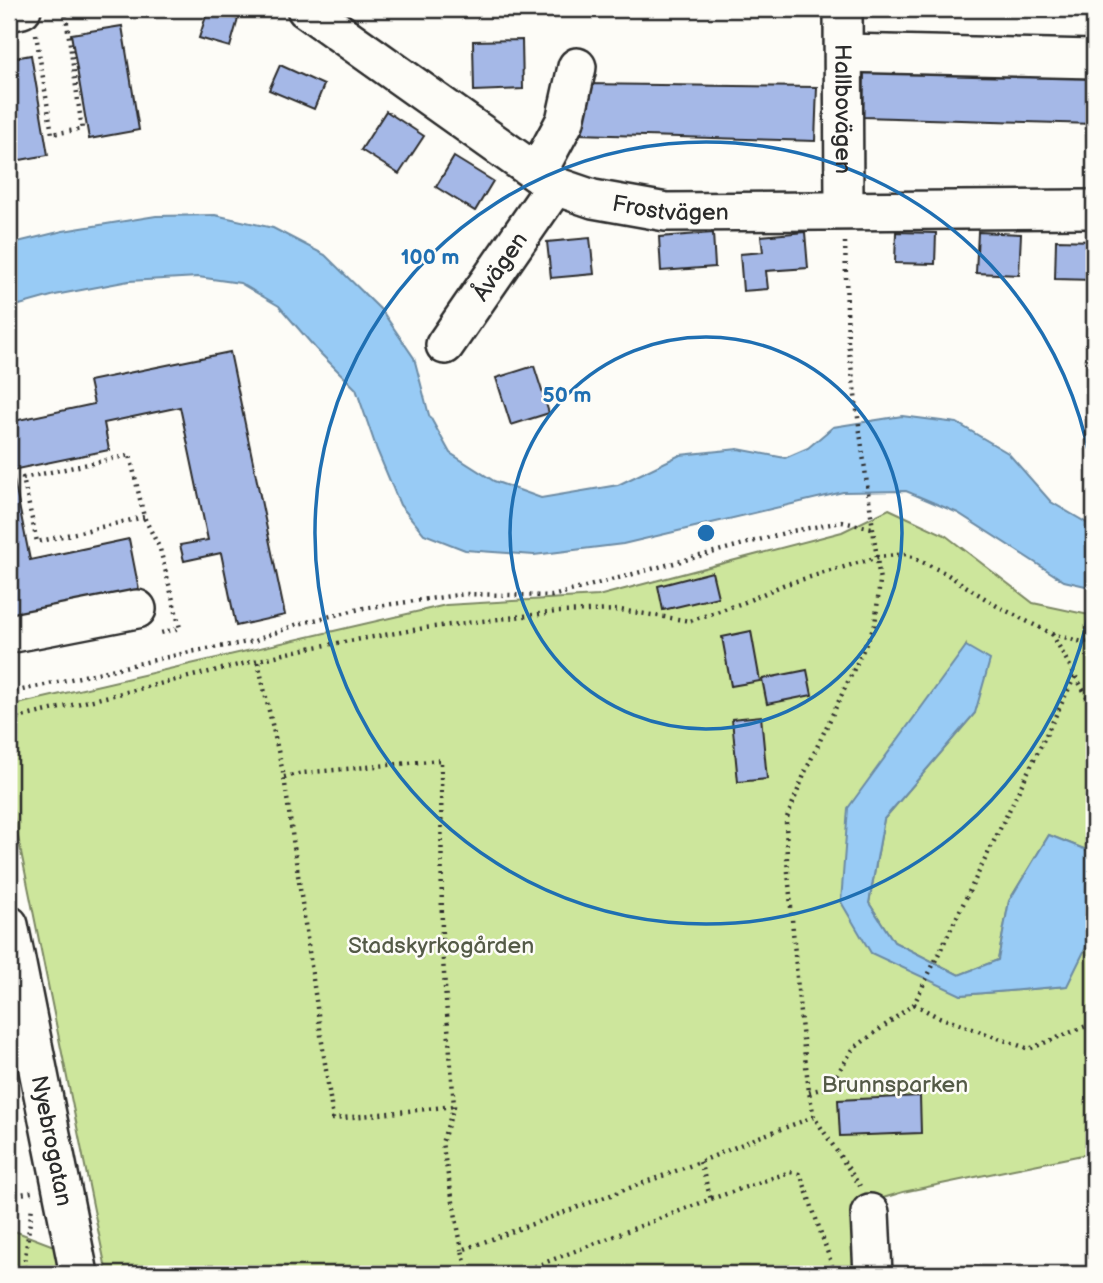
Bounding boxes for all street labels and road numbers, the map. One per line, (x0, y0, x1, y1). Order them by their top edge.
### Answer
street label: Hallbovägen (828, 44, 857, 174)
street label: Frostvägen (610, 190, 729, 227)
street label: Åvägen (467, 227, 534, 306)
street label: Nyebrogatan (25, 1073, 78, 1209)

